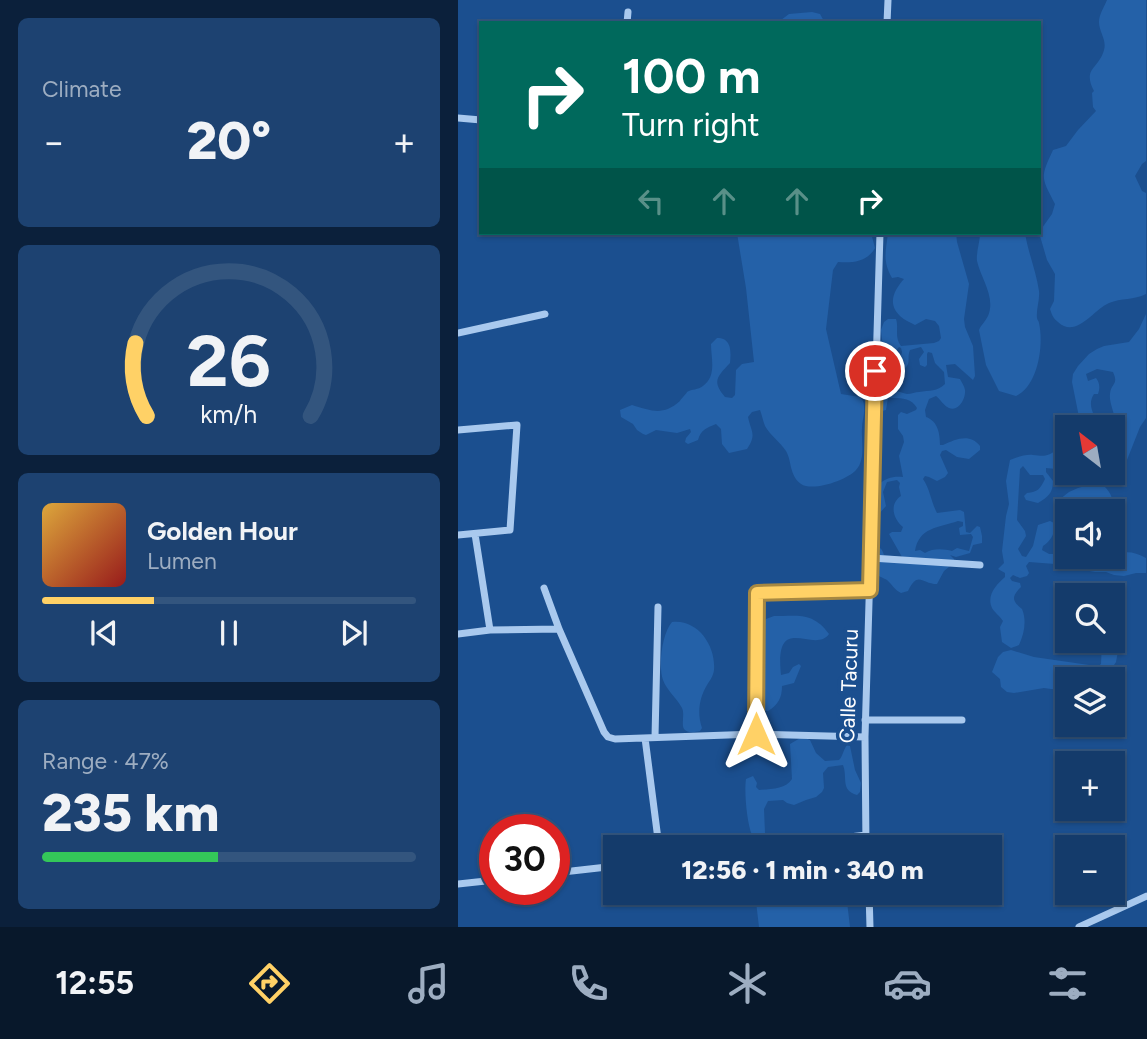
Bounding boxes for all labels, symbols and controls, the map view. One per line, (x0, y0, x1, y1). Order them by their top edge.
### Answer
text: 100 m (622, 46, 761, 105)
icon: right (507, 49, 598, 140)
text: Climate (42, 75, 121, 103)
text: Turn right (622, 106, 760, 144)
text: 20° (187, 110, 271, 172)
text: − (42, 119, 66, 165)
text: + (392, 119, 416, 165)
icon: left (632, 182, 670, 220)
icon: ahead (705, 182, 743, 220)
icon: ahead (778, 182, 816, 220)
icon: right (851, 182, 889, 220)
text: 26 (187, 317, 271, 404)
pin (845, 341, 905, 401)
icon: arrive (856, 352, 894, 390)
text: km/h (200, 399, 258, 429)
north arrow (1055, 415, 1125, 485)
map controls (1055, 415, 1125, 905)
button: sound (1055, 499, 1125, 569)
text: Golden Hour (147, 515, 298, 547)
text: Lumen (147, 547, 217, 575)
button: search (1055, 583, 1125, 653)
icon: previous (85, 614, 123, 652)
icon: pause (210, 614, 248, 652)
icon: next (335, 614, 373, 652)
street label: Calle Tacuru (834, 628, 863, 744)
button: layers (1055, 667, 1125, 737)
position arrow (719, 697, 793, 771)
text: Range · 47% (42, 747, 169, 775)
button: + (1055, 751, 1125, 821)
text: 235 km (42, 782, 219, 844)
speed limit sign: 30 (479, 814, 570, 905)
button: − (1055, 835, 1125, 905)
text: 12:56 · 1 min · 340 m (681, 854, 924, 886)
icon: directions (245, 959, 294, 1008)
icon: music (404, 959, 453, 1008)
icon: phone (564, 959, 613, 1008)
icon: climate (723, 959, 772, 1008)
icon: car (883, 959, 932, 1008)
icon: filters (1043, 959, 1092, 1008)
text: 12:55 (55, 964, 134, 1002)

